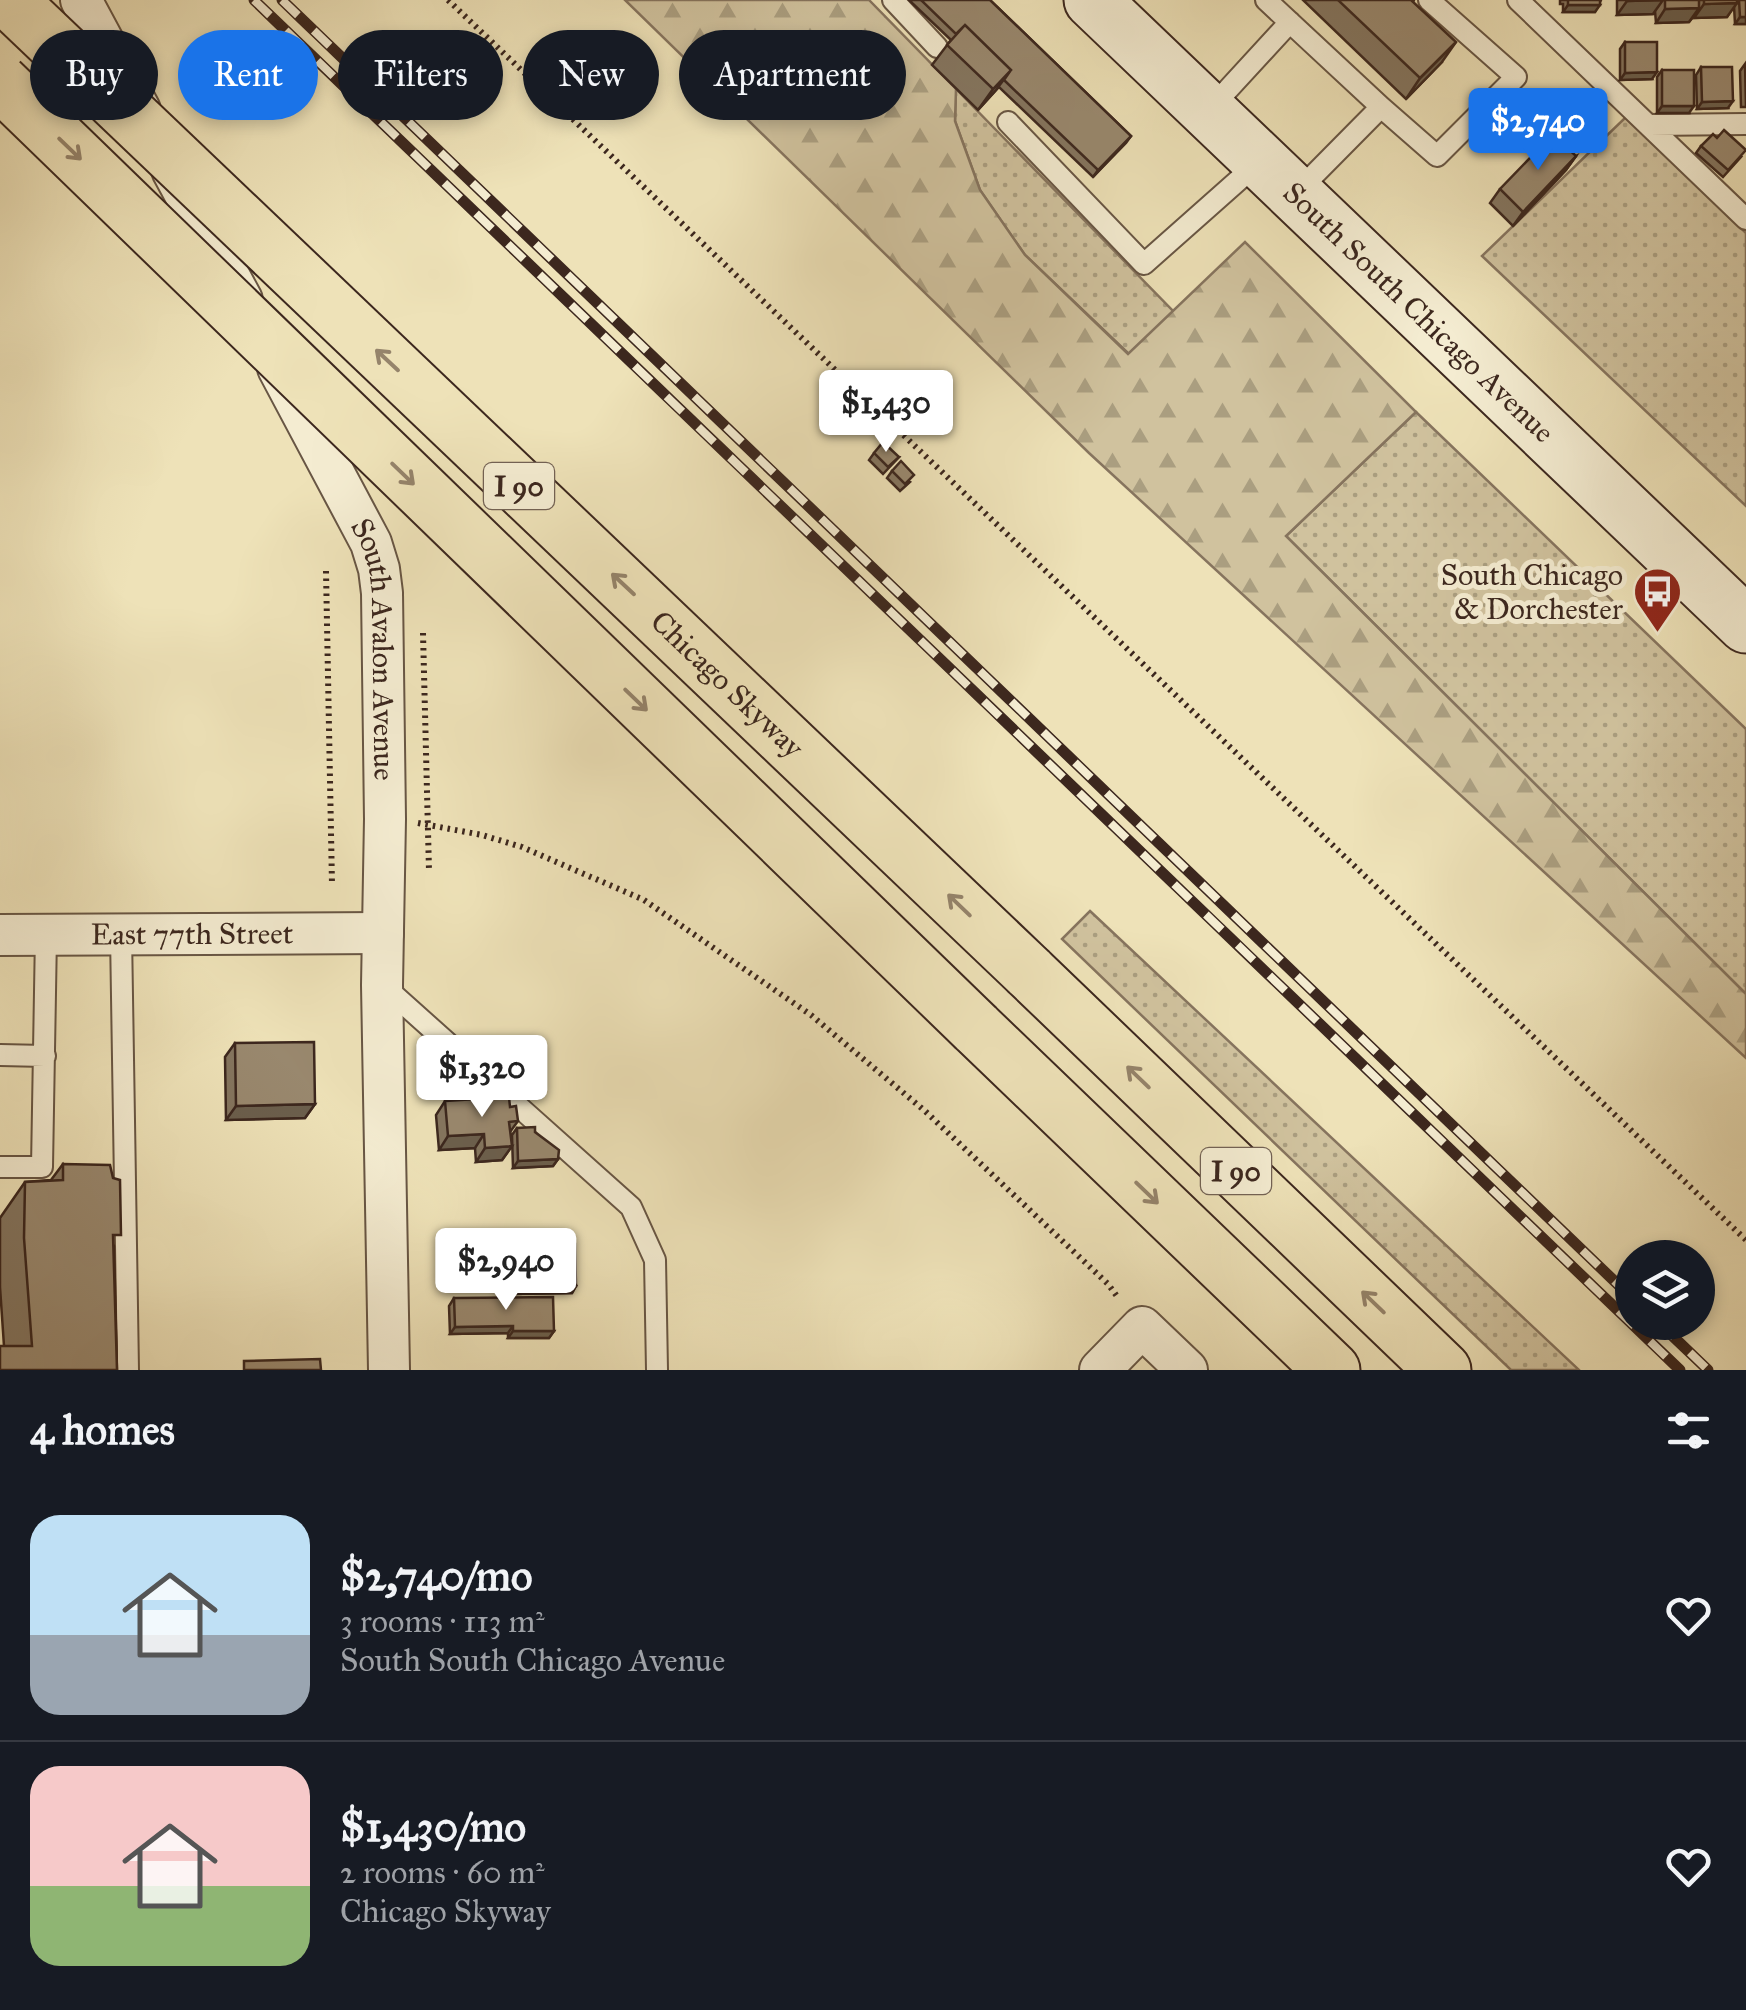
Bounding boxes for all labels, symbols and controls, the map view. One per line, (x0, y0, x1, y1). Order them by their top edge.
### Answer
chip: Buy (30, 30, 158, 120)
chip: Rent (178, 30, 318, 120)
chip: Filters (338, 30, 503, 120)
chip: New (523, 30, 659, 120)
chip: Apartment (679, 30, 906, 120)
pin: $2,740 (1457, 88, 1619, 173)
text: $2,740 (1491, 101, 1585, 140)
one-way arrow (58, 137, 82, 161)
street label: South South Chicago Avenue (1276, 174, 1562, 450)
one-way arrow (375, 348, 399, 372)
pin: $1,430 (805, 370, 967, 455)
text: $1,430 (841, 383, 931, 422)
one-way arrow (391, 462, 415, 486)
road number: I 90 (484, 463, 554, 509)
street label: South Avalon Avenue (343, 512, 402, 781)
place label: South Chicago & Dorchester (1441, 557, 1624, 627)
bus stop icon: South Chicago & Dorchester (1632, 566, 1684, 634)
one-way arrow (611, 572, 635, 596)
street label: Chicago Skyway (643, 603, 812, 766)
one-way arrow (624, 688, 648, 712)
one-way arrow (947, 893, 971, 917)
street label: East 77th Street (91, 915, 294, 953)
pin: $1,320 (401, 1035, 563, 1120)
text: $1,320 (438, 1048, 526, 1087)
one-way arrow (1127, 1066, 1151, 1090)
road number: I 90 (1201, 1148, 1271, 1194)
one-way arrow (1135, 1181, 1159, 1205)
pin: $2,940 (425, 1228, 587, 1313)
map controls (1615, 1240, 1715, 1340)
button: layers (1615, 1240, 1715, 1340)
text: $2,940 (457, 1241, 555, 1280)
one-way arrow (1361, 1291, 1386, 1315)
icon: filters (1661, 1403, 1716, 1458)
text: 4 homes (30, 1404, 175, 1456)
text: $2,740/mo (340, 1550, 532, 1602)
icon: home (110, 1555, 230, 1675)
icon: heart (1661, 1588, 1716, 1643)
text: 3 rooms · 113 m² (340, 1602, 545, 1641)
text: South South Chicago Avenue (340, 1641, 725, 1680)
text: $1,430/mo (340, 1801, 526, 1853)
icon: home (110, 1806, 230, 1926)
icon: heart (1661, 1839, 1716, 1894)
text: 2 rooms · 60 m² (340, 1853, 545, 1892)
text: Chicago Skyway (340, 1892, 551, 1931)

